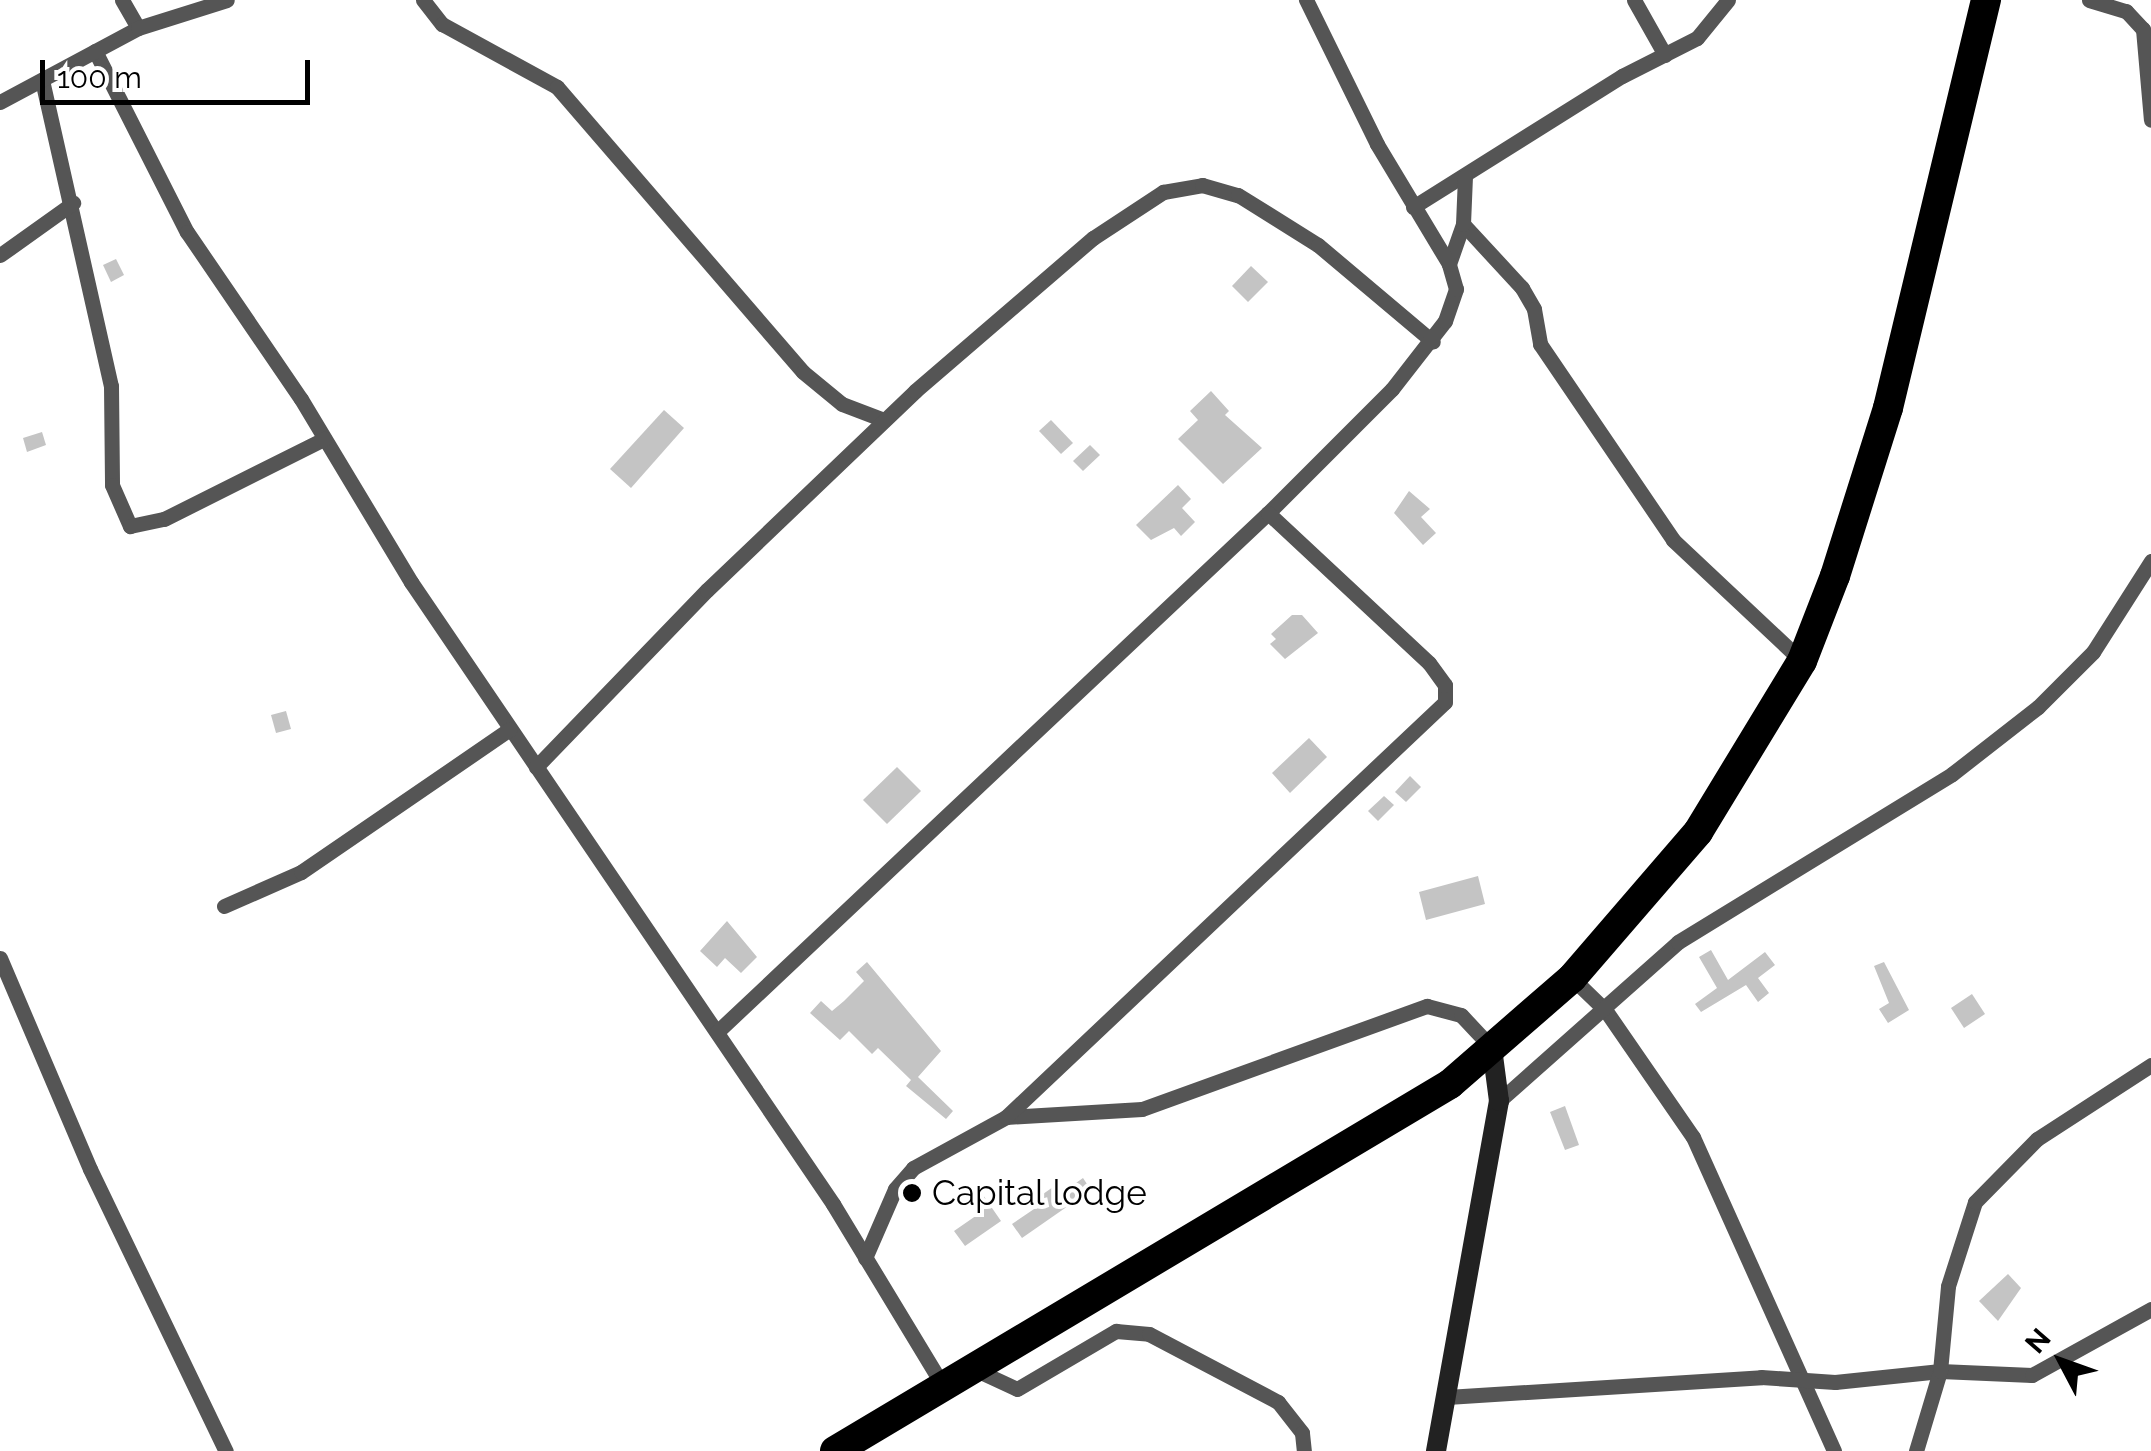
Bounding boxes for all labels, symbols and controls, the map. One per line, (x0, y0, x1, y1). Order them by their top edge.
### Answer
scale bar (45, 40, 315, 102)
text: 100 m (57, 60, 142, 95)
place label: Capital lodge (932, 1172, 1148, 1214)
marker: Capital lodge (901, 1182, 923, 1204)
north arrow (2011, 1311, 2111, 1411)
text: N (2019, 1322, 2057, 1360)

